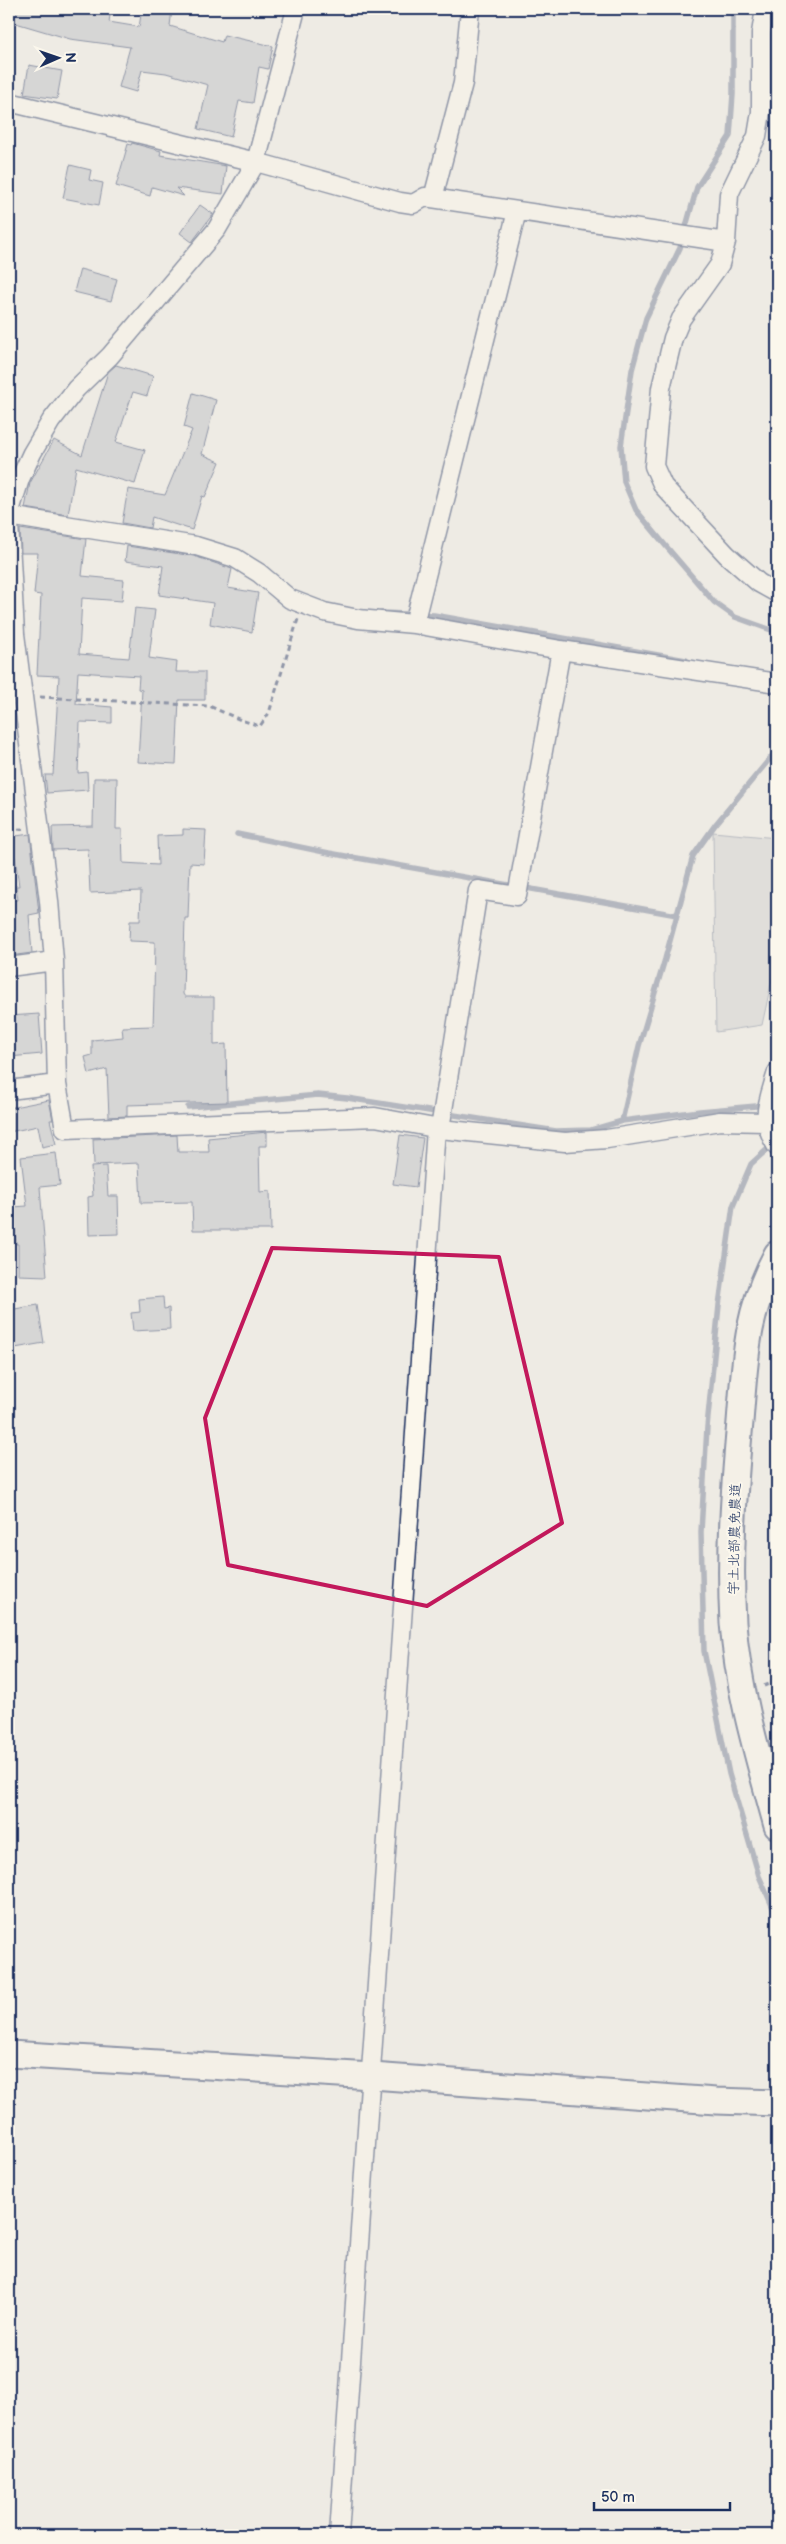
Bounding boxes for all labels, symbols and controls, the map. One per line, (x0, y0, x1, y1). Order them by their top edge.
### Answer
north arrow (32, 32, 82, 82)
text: N (62, 52, 79, 63)
street label: 宇土北部農免農道 (725, 1483, 744, 1595)
scale bar (594, 2479, 730, 2511)
text: 50 m (601, 2488, 635, 2507)

